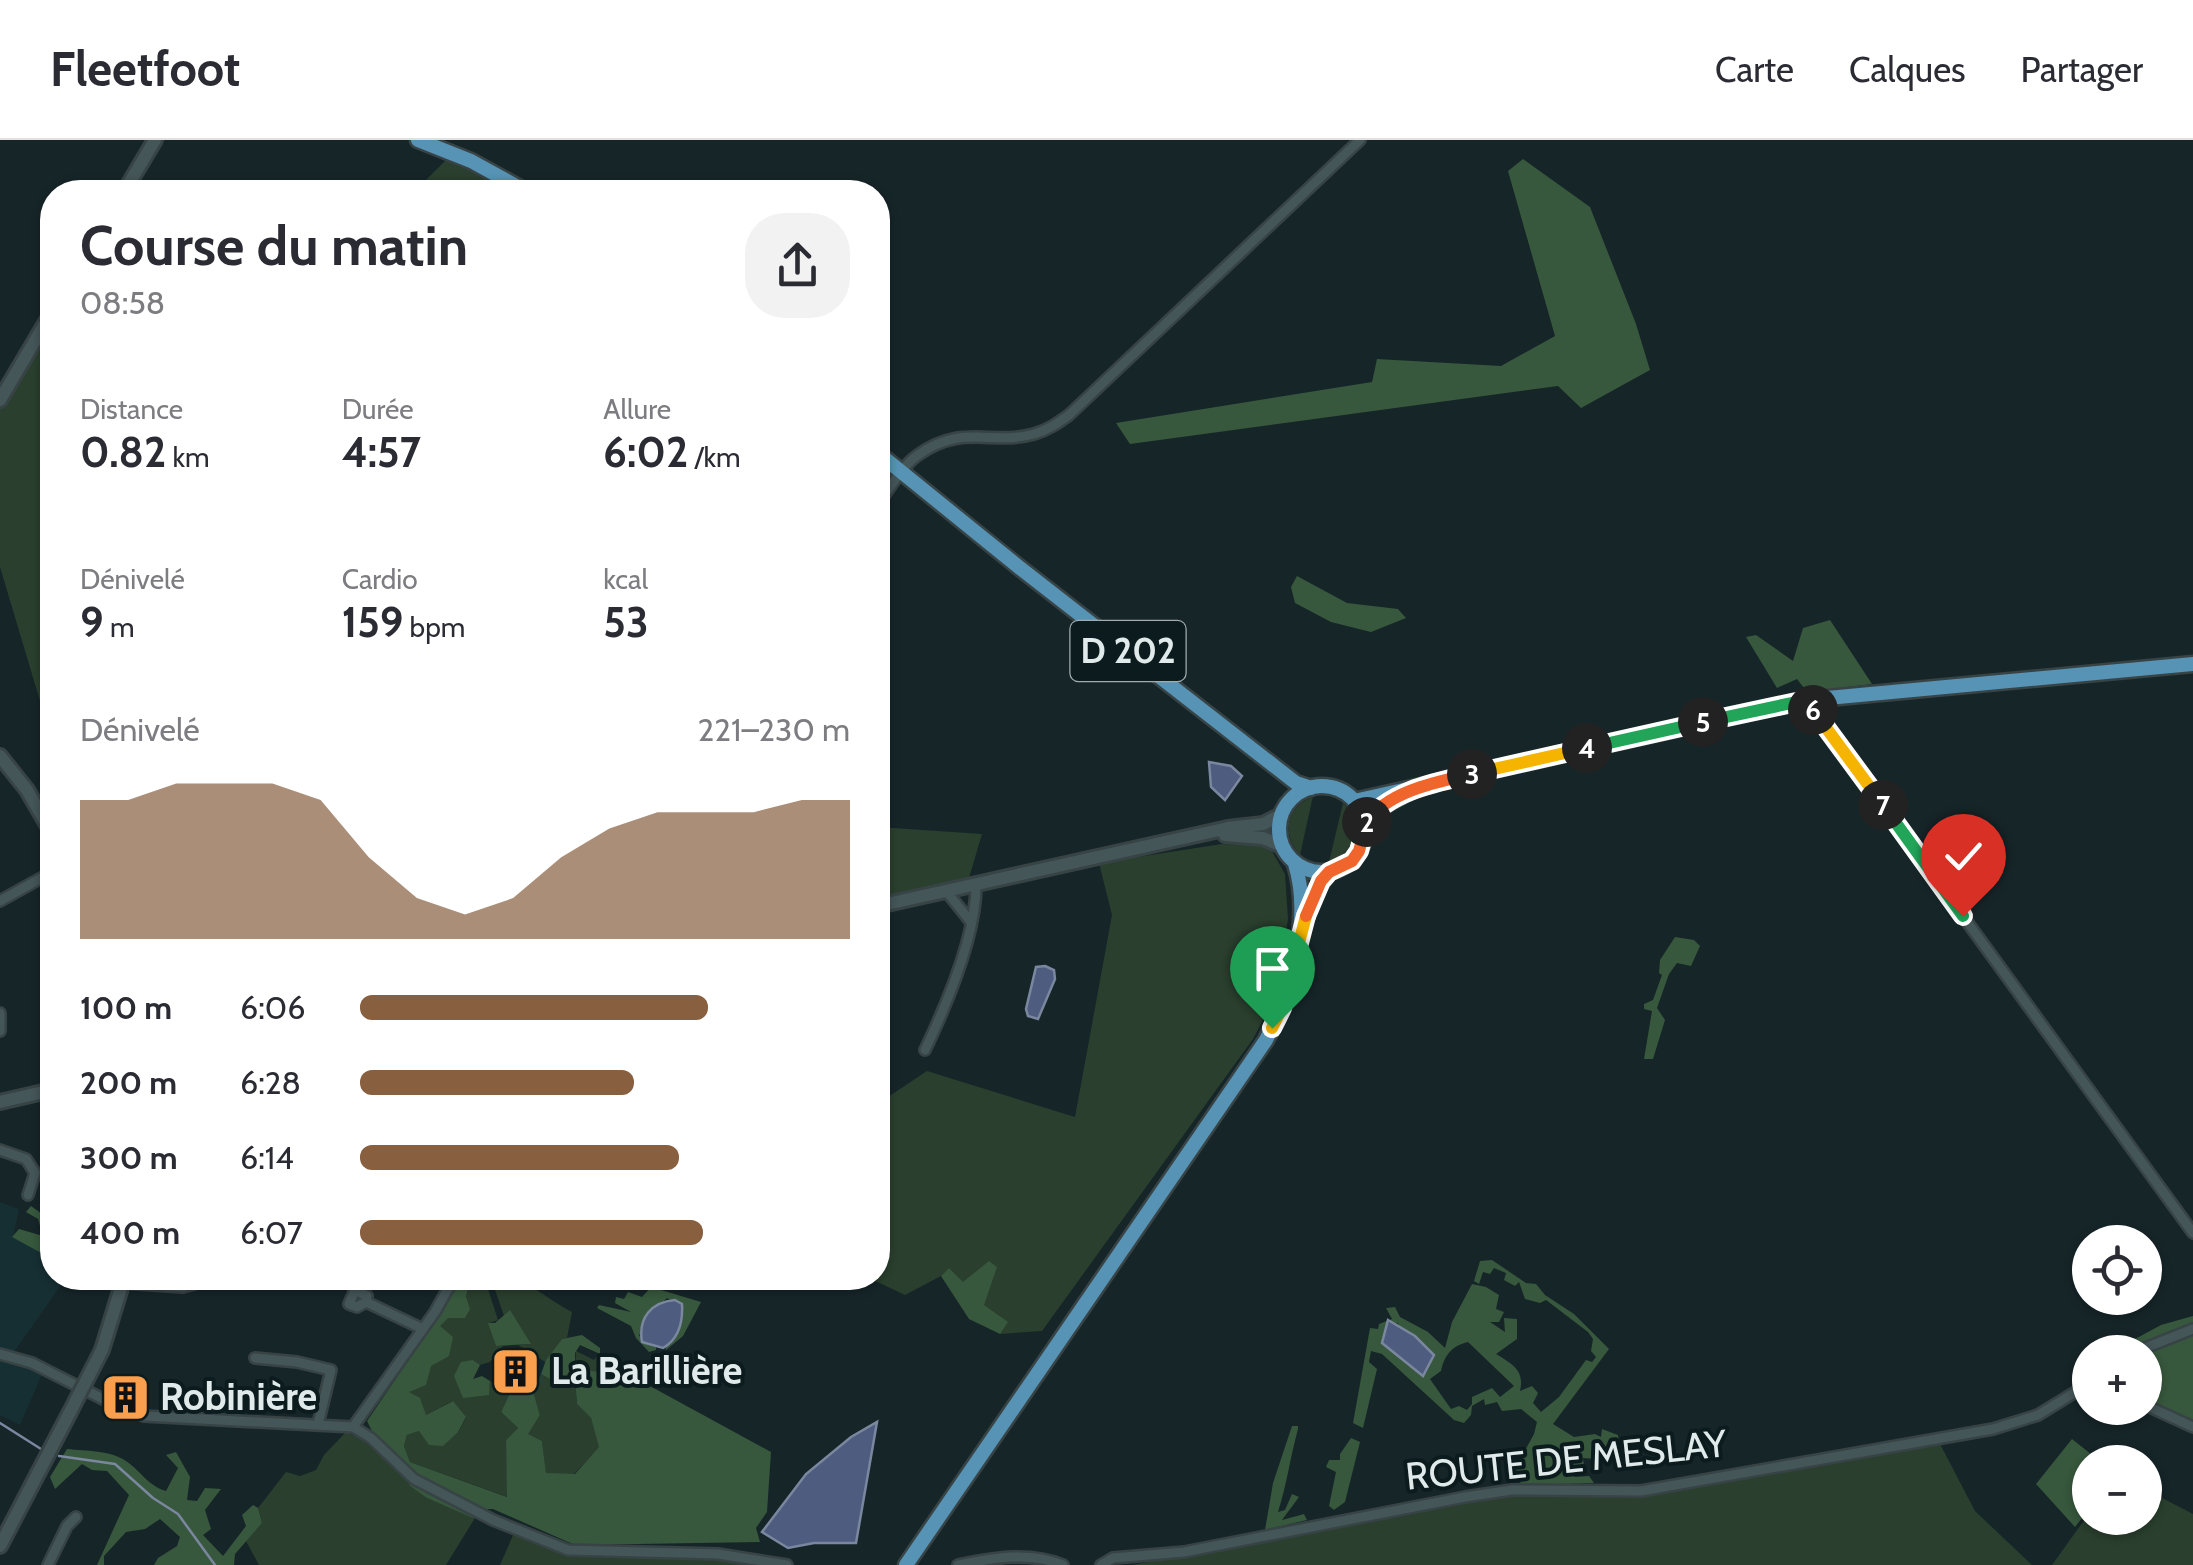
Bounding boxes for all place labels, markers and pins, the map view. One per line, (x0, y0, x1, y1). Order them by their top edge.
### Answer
pin: 6 (1788, 685, 1838, 735)
pin: 5 (1678, 697, 1728, 747)
pin: 4 (1562, 723, 1612, 773)
pin: 3 (1447, 749, 1497, 799)
pin: 7 (1858, 780, 1908, 830)
pin: 2 (1342, 797, 1392, 847)
pin (1921, 814, 2006, 917)
pin (1230, 926, 1315, 1029)
building icon: La Barillière (490, 1345, 542, 1397)
place label: La Barillière (551, 1347, 742, 1394)
building icon: Robinière (99, 1371, 151, 1423)
place label: Robinière (160, 1373, 317, 1420)

